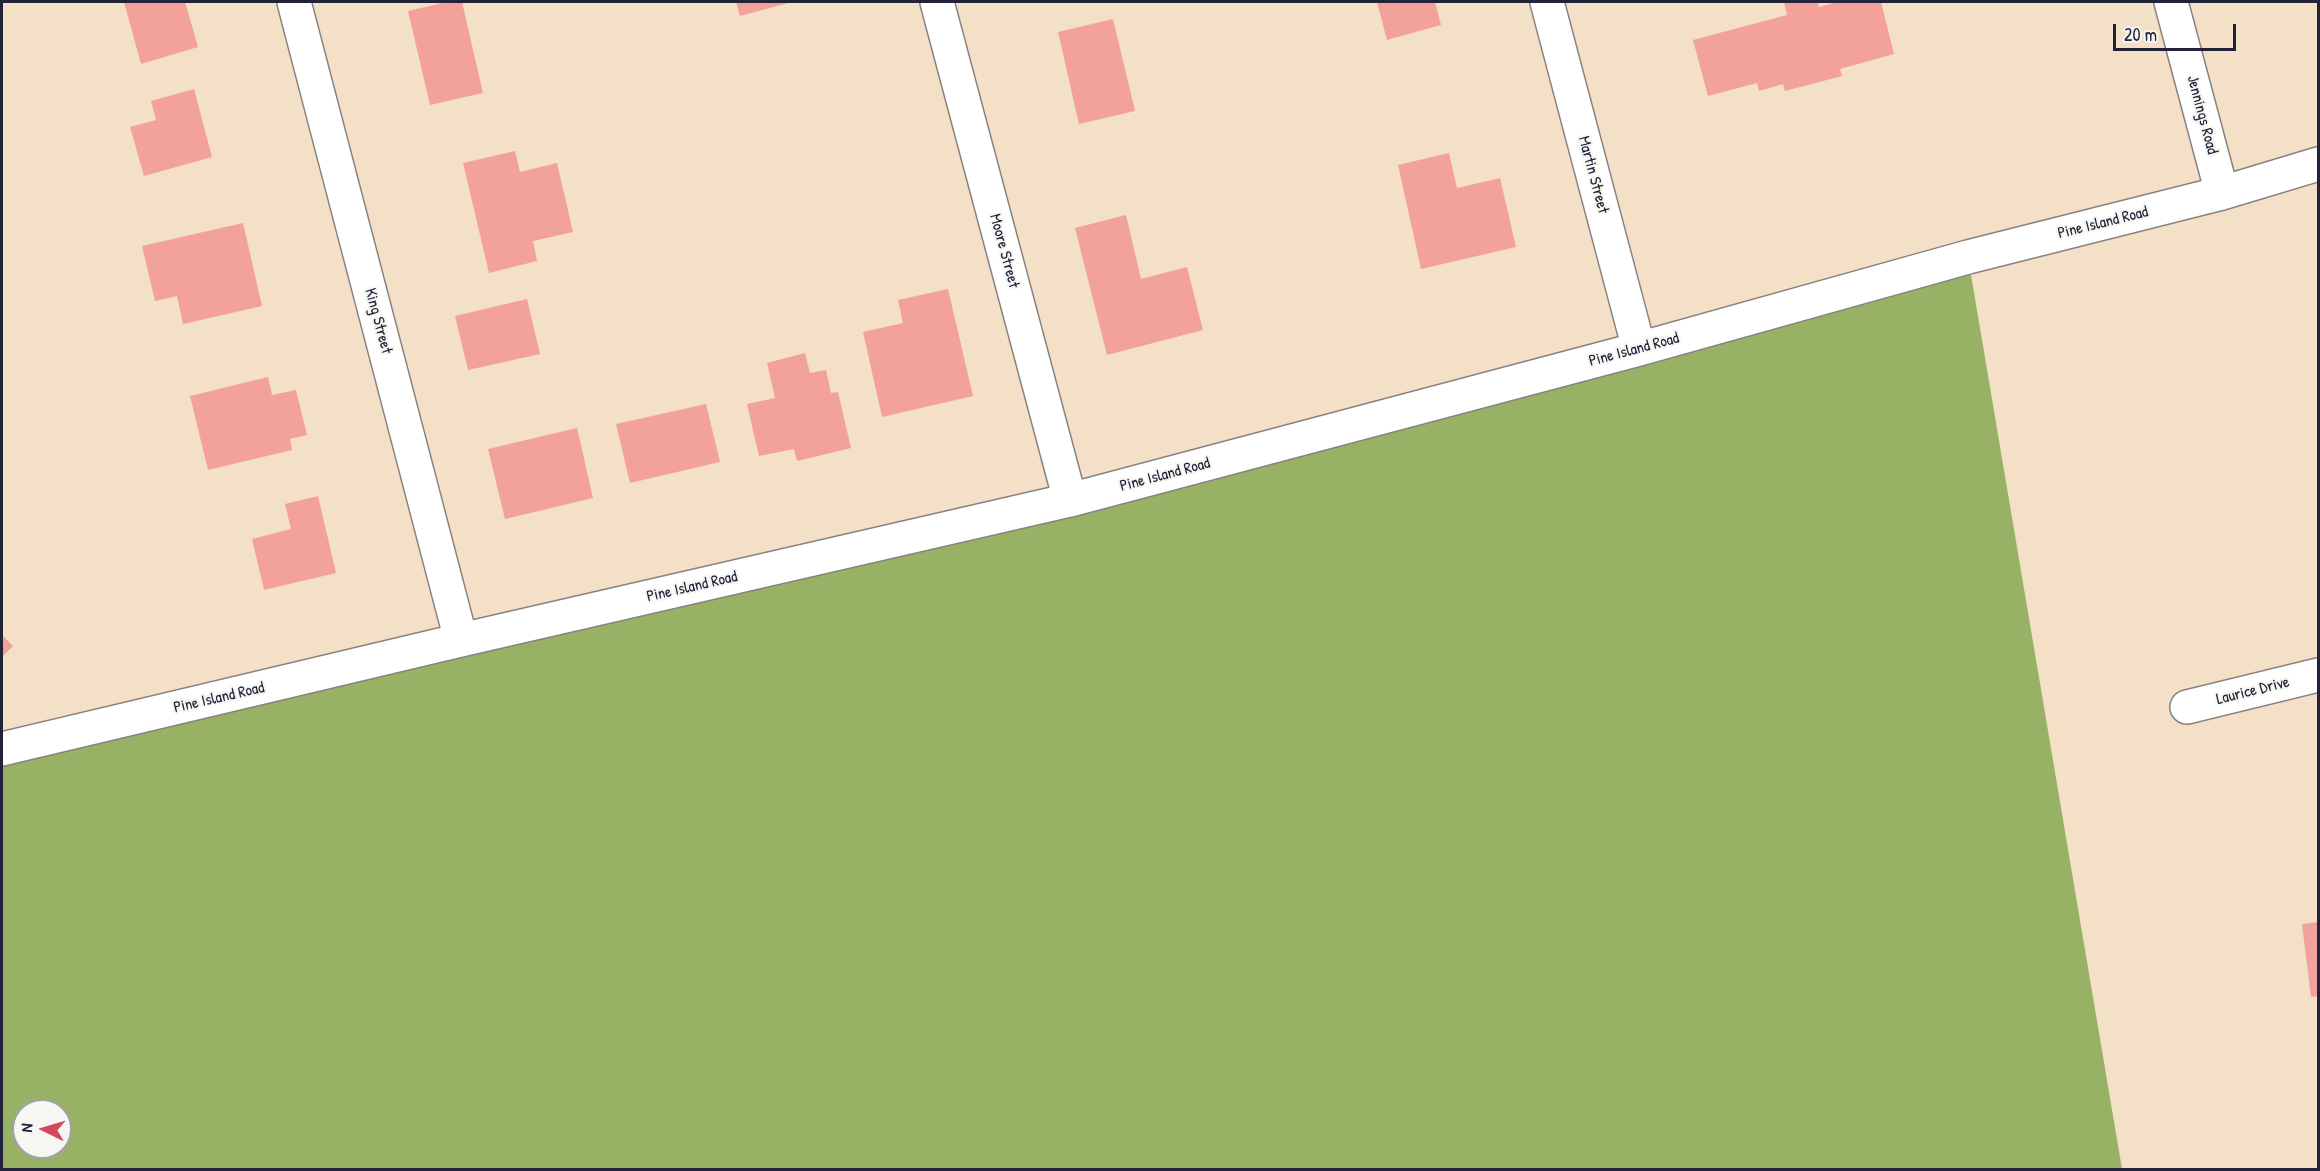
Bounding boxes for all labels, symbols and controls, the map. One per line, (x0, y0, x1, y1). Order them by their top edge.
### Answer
scale bar (2116, 12, 2239, 50)
text: 20 m (2124, 22, 2157, 47)
street label: Jennings Road (2182, 74, 2222, 156)
street label: Martin Street (1573, 134, 1613, 216)
street label: Pine Island Road (2056, 203, 2150, 243)
street label: Moore Street (985, 212, 1023, 290)
street label: King Street (360, 286, 396, 356)
street label: Pine Island Road (1587, 329, 1681, 371)
street label: Pine Island Road (1118, 454, 1212, 496)
street label: Pine Island Road (645, 567, 739, 607)
street label: Laurice Drive (2214, 673, 2292, 709)
street label: Pine Island Road (172, 678, 266, 718)
north arrow (12, 1099, 72, 1159)
text: N (15, 1122, 37, 1133)

